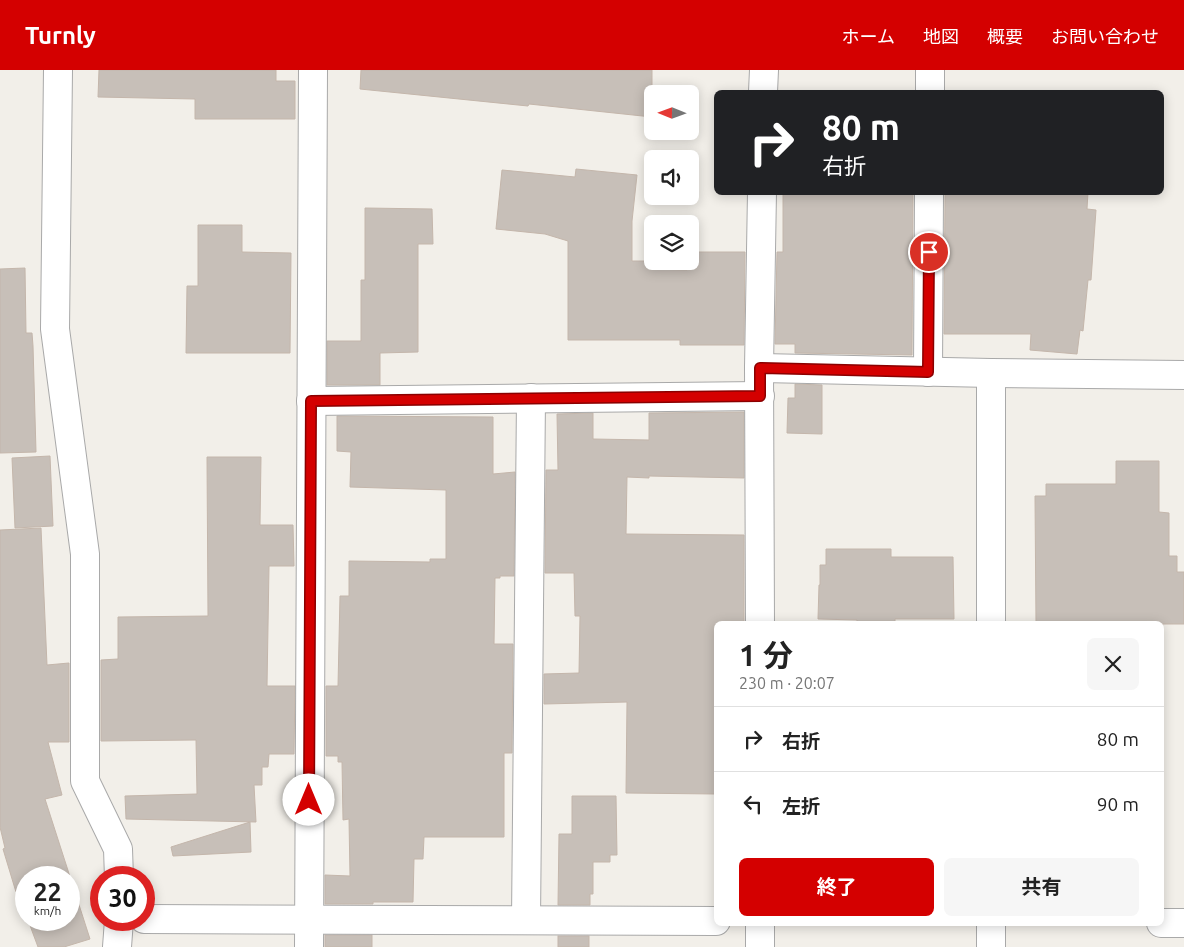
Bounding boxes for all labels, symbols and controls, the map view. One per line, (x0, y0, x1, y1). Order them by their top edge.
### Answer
text: Turnly (25, 22, 96, 49)
text: ホーム (842, 26, 895, 46)
text: 地図 (923, 26, 959, 46)
text: 概要 (987, 26, 1023, 46)
text: お問い合わせ (1051, 26, 1159, 46)
north arrow (644, 85, 699, 140)
map controls (644, 85, 699, 270)
text: 80 m (822, 107, 900, 147)
icon: right (739, 110, 804, 175)
button: sound (644, 150, 699, 205)
text: 右折 (822, 153, 866, 178)
button: layers (644, 215, 699, 270)
pin (908, 231, 950, 273)
icon: arrive (915, 238, 943, 266)
text: 1 分 (739, 638, 793, 672)
button: close (1087, 638, 1139, 690)
text: 230 m · 20:07 (739, 674, 835, 692)
icon: right (739, 725, 767, 753)
text: 80 m (1097, 728, 1139, 750)
text: 右折 (782, 730, 820, 752)
position arrow (282, 773, 334, 825)
icon: left (739, 790, 767, 818)
text: 90 m (1097, 793, 1139, 815)
text: 左折 (782, 795, 820, 817)
button: 終了 (739, 858, 934, 916)
button: 共有 (944, 858, 1139, 916)
speed limit sign: 30 (90, 866, 155, 931)
text: 22 (33, 878, 62, 906)
text: km/h (34, 904, 61, 917)

